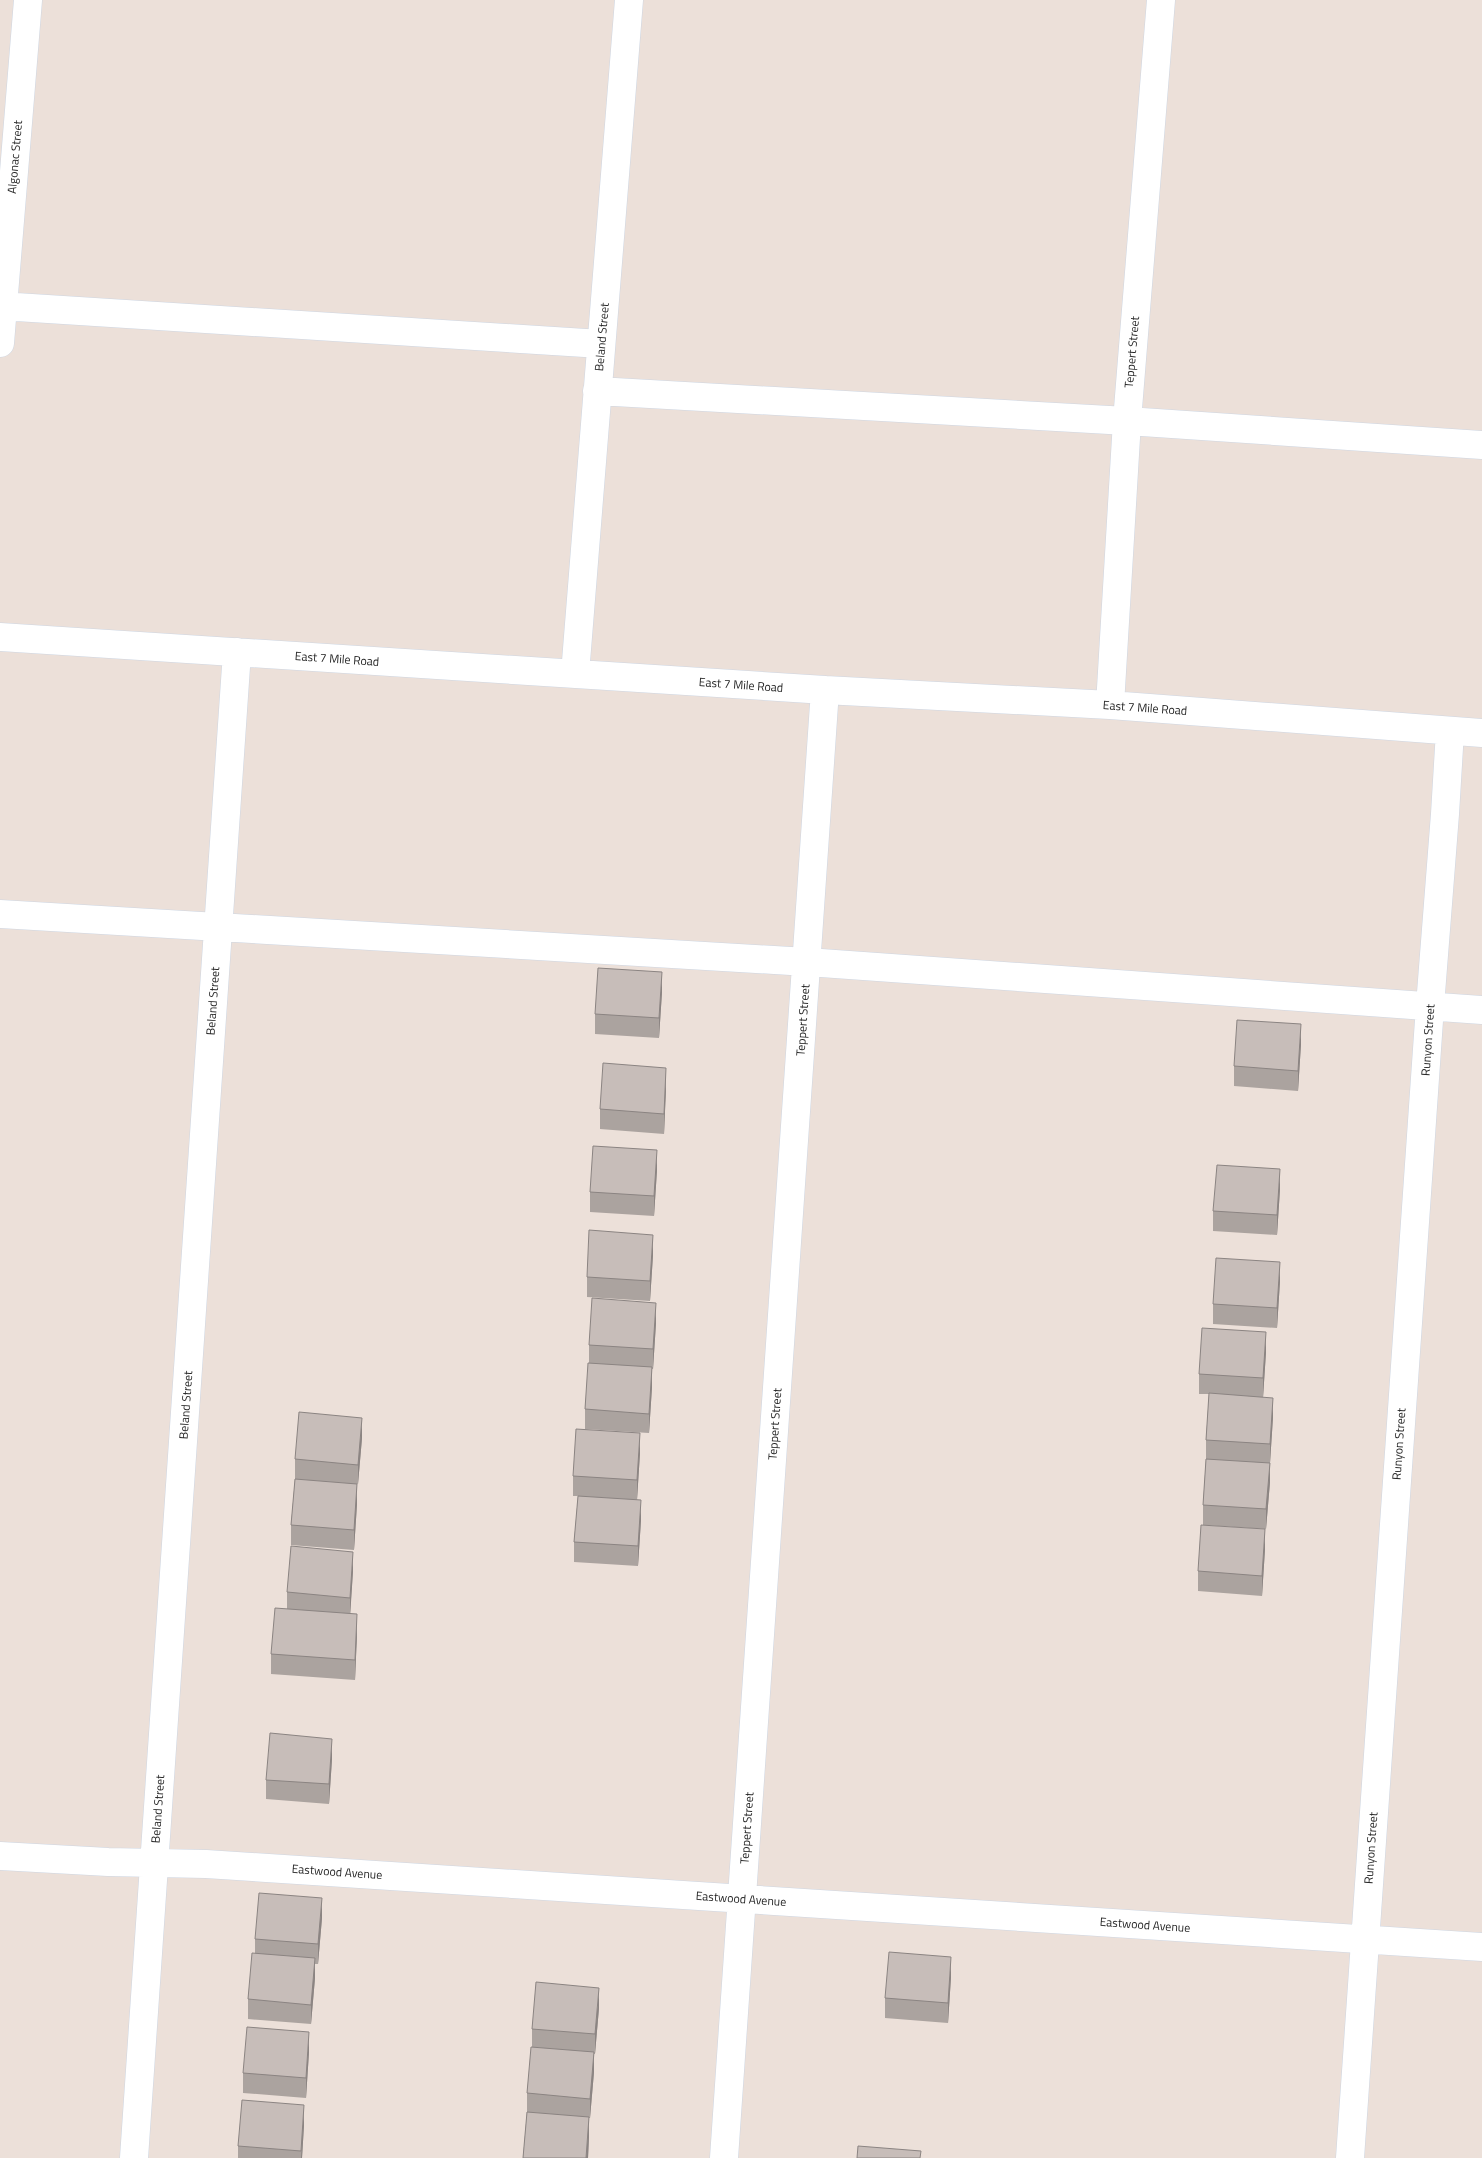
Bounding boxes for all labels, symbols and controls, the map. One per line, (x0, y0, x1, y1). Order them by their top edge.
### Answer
street label: Algonac Street (2, 119, 27, 194)
street label: Beland Street (589, 301, 614, 372)
street label: Teppert Street (1119, 315, 1144, 389)
street label: East 7 Mile Road (294, 646, 380, 671)
street label: East 7 Mile Road (698, 672, 784, 697)
street label: East 7 Mile Road (1102, 695, 1188, 720)
street label: Beland Street (201, 965, 224, 1036)
street label: Teppert Street (791, 983, 815, 1057)
street label: Runyon Street (1416, 1003, 1440, 1077)
street label: Beland Street (174, 1369, 197, 1440)
street label: Teppert Street (763, 1387, 787, 1461)
street label: Runyon Street (1387, 1407, 1411, 1481)
street label: Beland Street (146, 1773, 169, 1844)
street label: Teppert Street (735, 1791, 759, 1865)
street label: Runyon Street (1359, 1811, 1383, 1885)
street label: Eastwood Avenue (291, 1859, 383, 1884)
street label: Eastwood Avenue (695, 1886, 787, 1911)
street label: Eastwood Avenue (1099, 1912, 1191, 1937)

